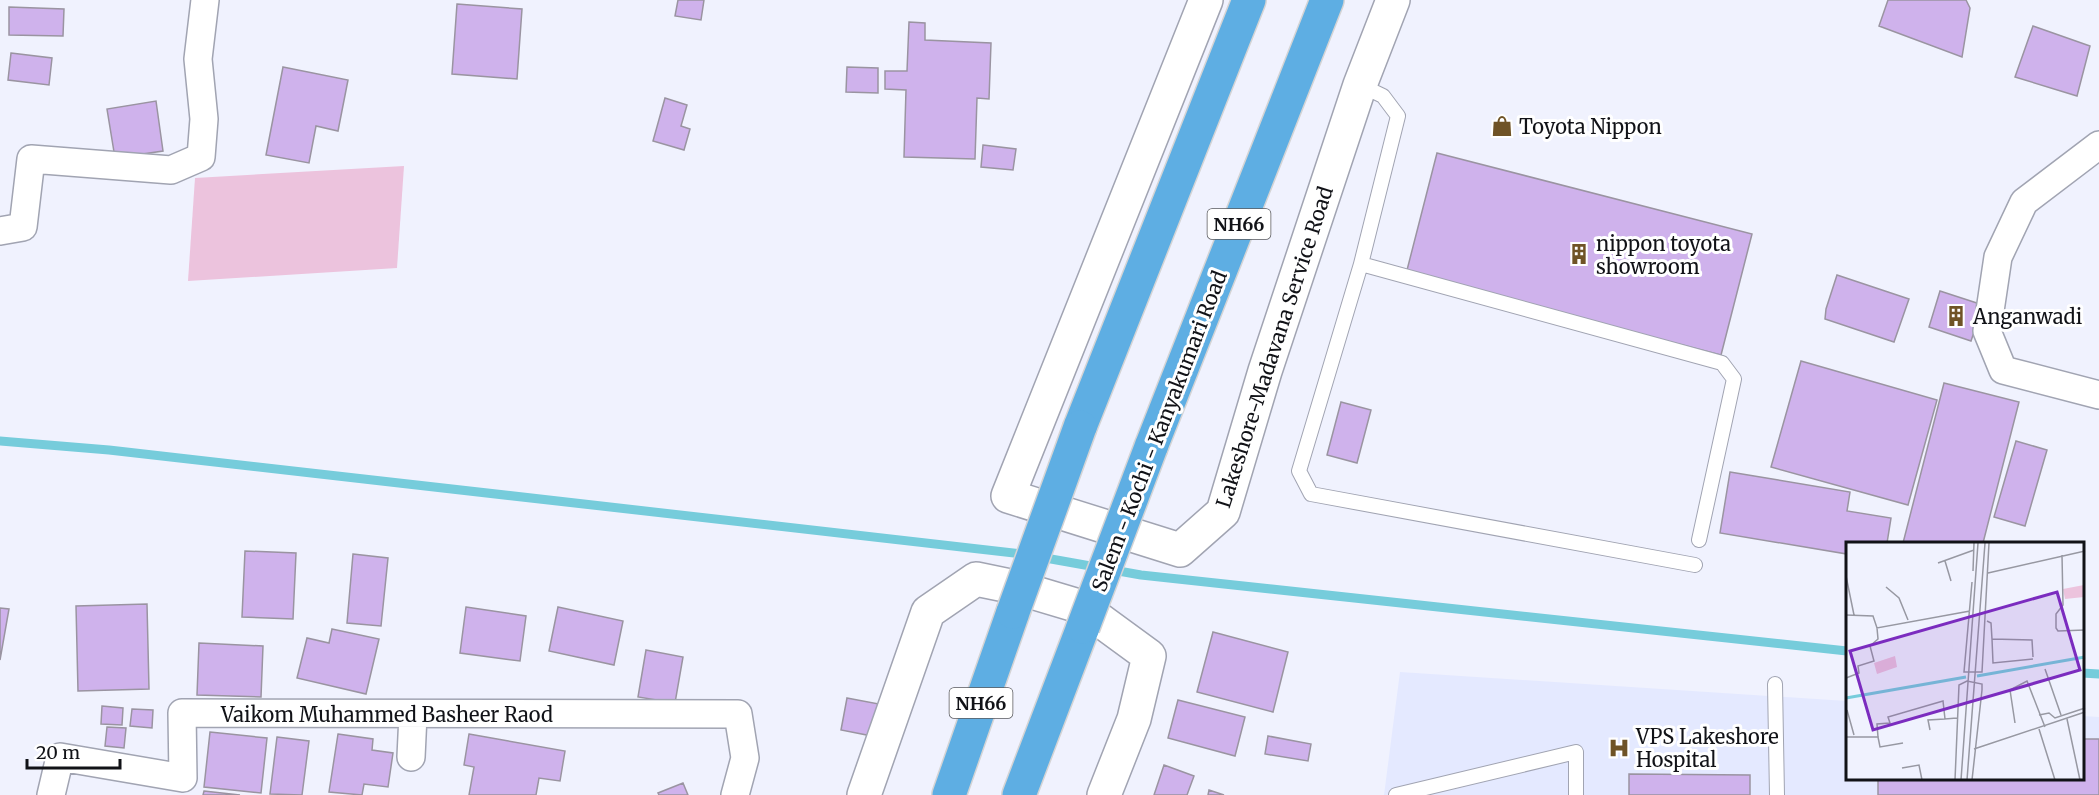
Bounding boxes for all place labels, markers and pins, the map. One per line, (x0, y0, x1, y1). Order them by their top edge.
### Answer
shop icon: Toyota Nippon (1490, 114, 1514, 138)
place label: Toyota Nippon (1519, 114, 1662, 139)
place label: nippon toyota showroom (1596, 231, 1731, 279)
building icon: nippon toyota showroom (1567, 242, 1591, 266)
building icon: Anganwadi (1944, 304, 1968, 328)
place label: Anganwadi (1972, 304, 2082, 329)
place label: VPS Lakeshore Hospital (1635, 724, 1779, 772)
hospital icon: VPS Lakeshore Hospital (1607, 736, 1631, 760)

